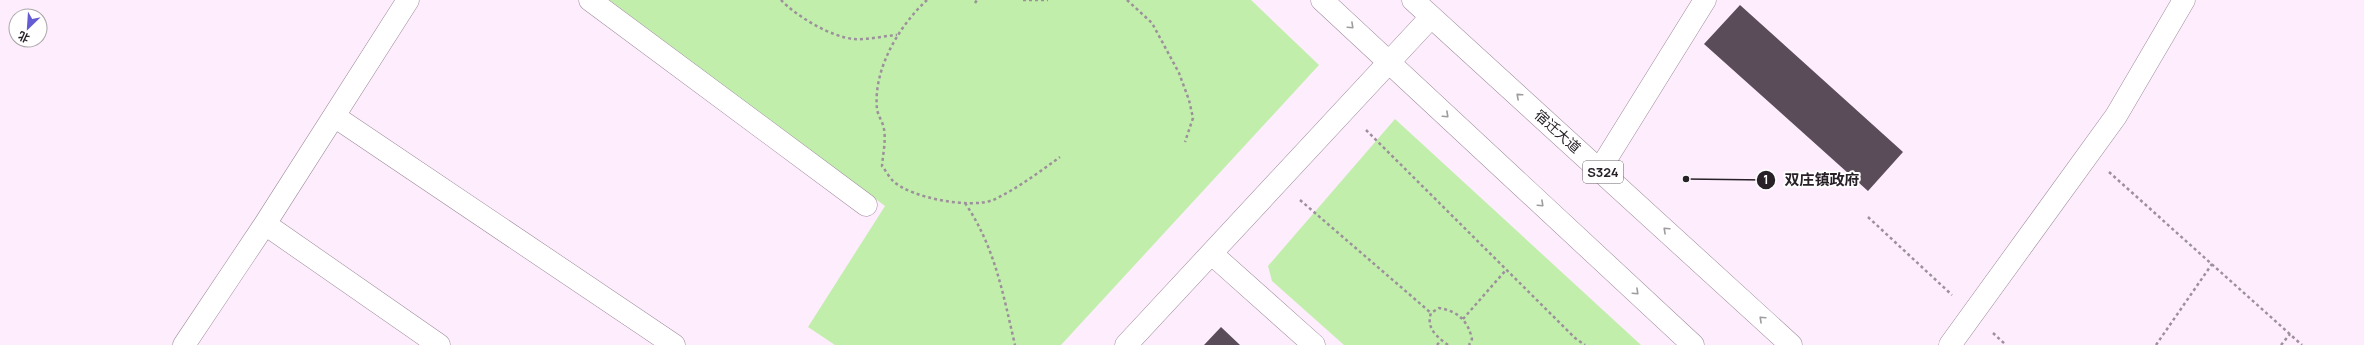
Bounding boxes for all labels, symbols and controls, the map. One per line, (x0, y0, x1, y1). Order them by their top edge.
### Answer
north arrow (8, 8, 48, 48)
one-way arrow (1346, 22, 1353, 29)
text: 北 (15, 28, 32, 47)
one-way arrow (1516, 93, 1523, 100)
street label: 宿迁大道 (1531, 105, 1585, 157)
one-way arrow (1441, 110, 1449, 118)
road number: S324 (1583, 161, 1623, 183)
callout: 双庄镇政府 (1756, 166, 1867, 193)
text: 双庄镇政府 (1784, 169, 1860, 190)
text: 1 (1763, 171, 1769, 188)
one-way arrow (1536, 199, 1544, 206)
one-way arrow (1664, 228, 1671, 235)
one-way arrow (1631, 287, 1639, 295)
one-way arrow (1759, 316, 1767, 323)

